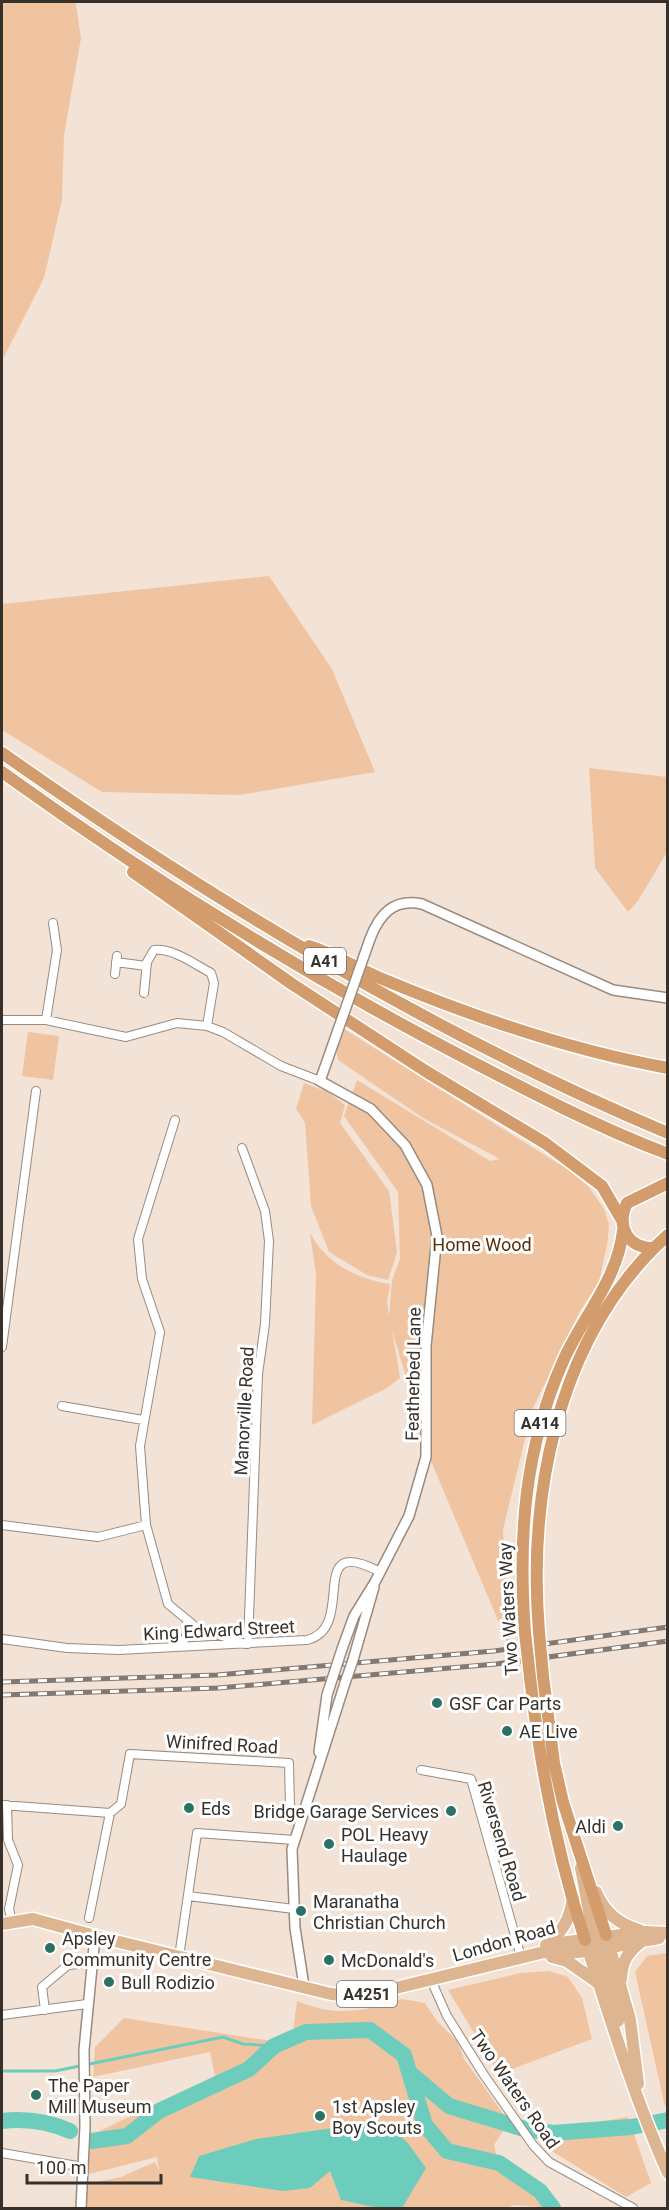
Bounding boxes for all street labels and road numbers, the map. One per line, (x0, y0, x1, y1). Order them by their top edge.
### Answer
road number: A41 (304, 948, 346, 974)
street label: Featherbed Lane (401, 1307, 425, 1441)
street label: Manorville Road (230, 1346, 258, 1476)
road number: A414 (514, 1410, 566, 1436)
street label: Two Waters Way (494, 1542, 522, 1676)
street label: King Edward Street (143, 1616, 295, 1644)
street label: Winifred Road (165, 1731, 279, 1757)
street label: Riversend Road (474, 1778, 530, 1904)
street label: London Road (450, 1916, 558, 1966)
road number: A4251 (337, 1981, 397, 2007)
street label: Two Waters Road (466, 2025, 564, 2153)

